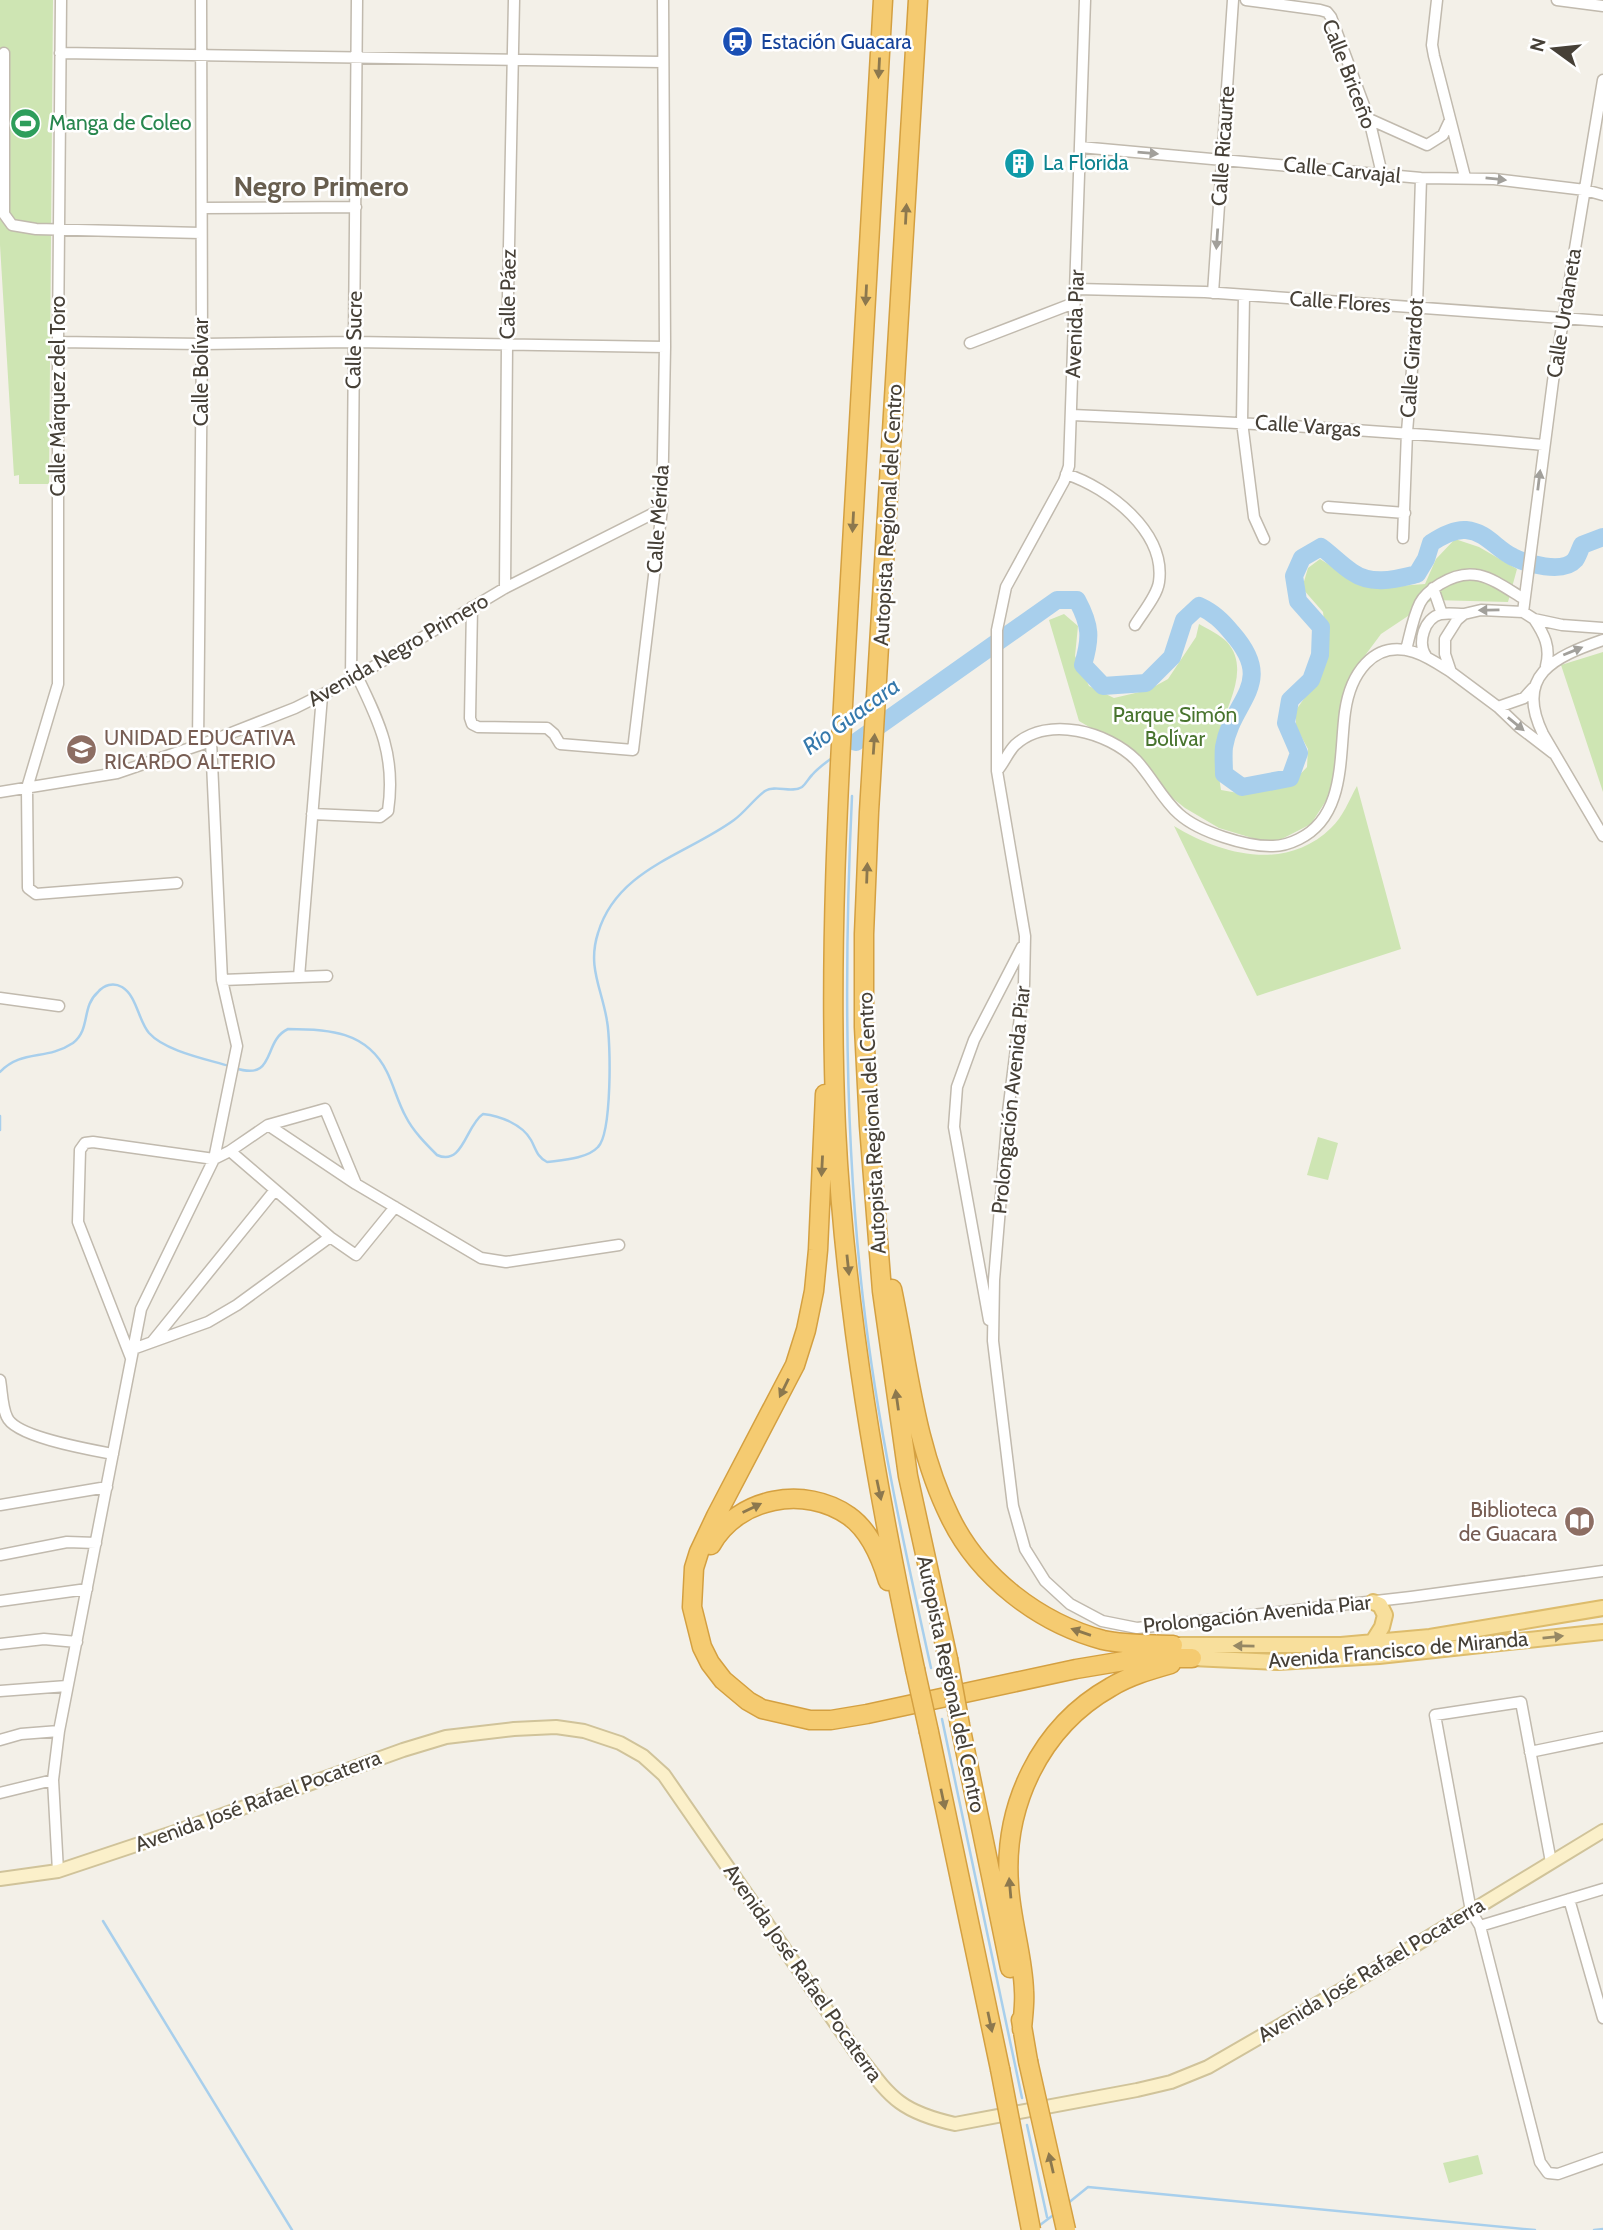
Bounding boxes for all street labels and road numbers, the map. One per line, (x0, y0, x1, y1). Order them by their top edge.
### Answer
street label: Calle Briceño (1317, 16, 1382, 132)
street label: Calle Ricaurte (1206, 85, 1239, 207)
street label: Calle Carvajal (1282, 151, 1402, 189)
street label: Calle Urdaneta (1541, 246, 1586, 380)
street label: Calle Páez (494, 248, 521, 340)
street label: Avenida Piar (1060, 269, 1089, 379)
street label: Calle Flores (1289, 285, 1392, 318)
street label: Calle Sucre (340, 290, 367, 389)
street label: Calle Márquez del Toro (45, 296, 70, 496)
street label: Calle Girardot (1395, 297, 1428, 419)
street label: Calle Bolívar (188, 317, 213, 426)
street label: Autopista Regional del Centro (868, 383, 907, 647)
street label: Calle Vargas (1254, 409, 1362, 442)
street label: Calle Mérida (641, 464, 674, 574)
street label: Avenida Negro Primero (303, 588, 492, 711)
street label: Prolongación Avenida Piar (986, 984, 1035, 1215)
street label: Autopista Regional del Centro (852, 991, 891, 1255)
street label: Autopista Regional del Centro (912, 1553, 991, 1815)
street label: Prolongación Avenida Piar (1142, 1589, 1373, 1638)
street label: Avenida Francisco de Miranda (1267, 1626, 1529, 1673)
street label: Avenida José Rafael Pocaterra (131, 1744, 384, 1857)
street label: Avenida José Rafael Pocaterra (719, 1859, 888, 2086)
street label: Avenida José Rafael Pocaterra (1253, 1892, 1489, 2047)

